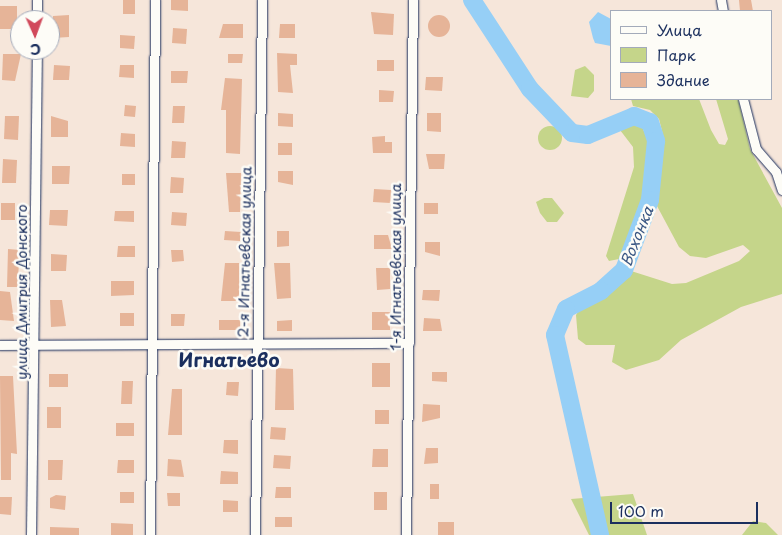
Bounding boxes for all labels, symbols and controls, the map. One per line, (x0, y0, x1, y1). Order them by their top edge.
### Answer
north arrow (10, 10, 60, 60)
legend (610, 10, 772, 100)
text: Улица (657, 18, 702, 41)
text: С (30, 39, 41, 60)
text: Парк (657, 43, 696, 66)
text: Здание (657, 68, 710, 91)
street label: 2-я Игнатьевская улица (235, 166, 255, 338)
street label: 1-я Игнатьевская улица (388, 183, 404, 351)
water label: Вохонка (616, 203, 656, 269)
street label: улица Дмитрия Донского (14, 204, 30, 380)
district label: Игнатьево (178, 349, 280, 371)
scale bar (612, 492, 760, 524)
text: 100 m (618, 499, 664, 522)

